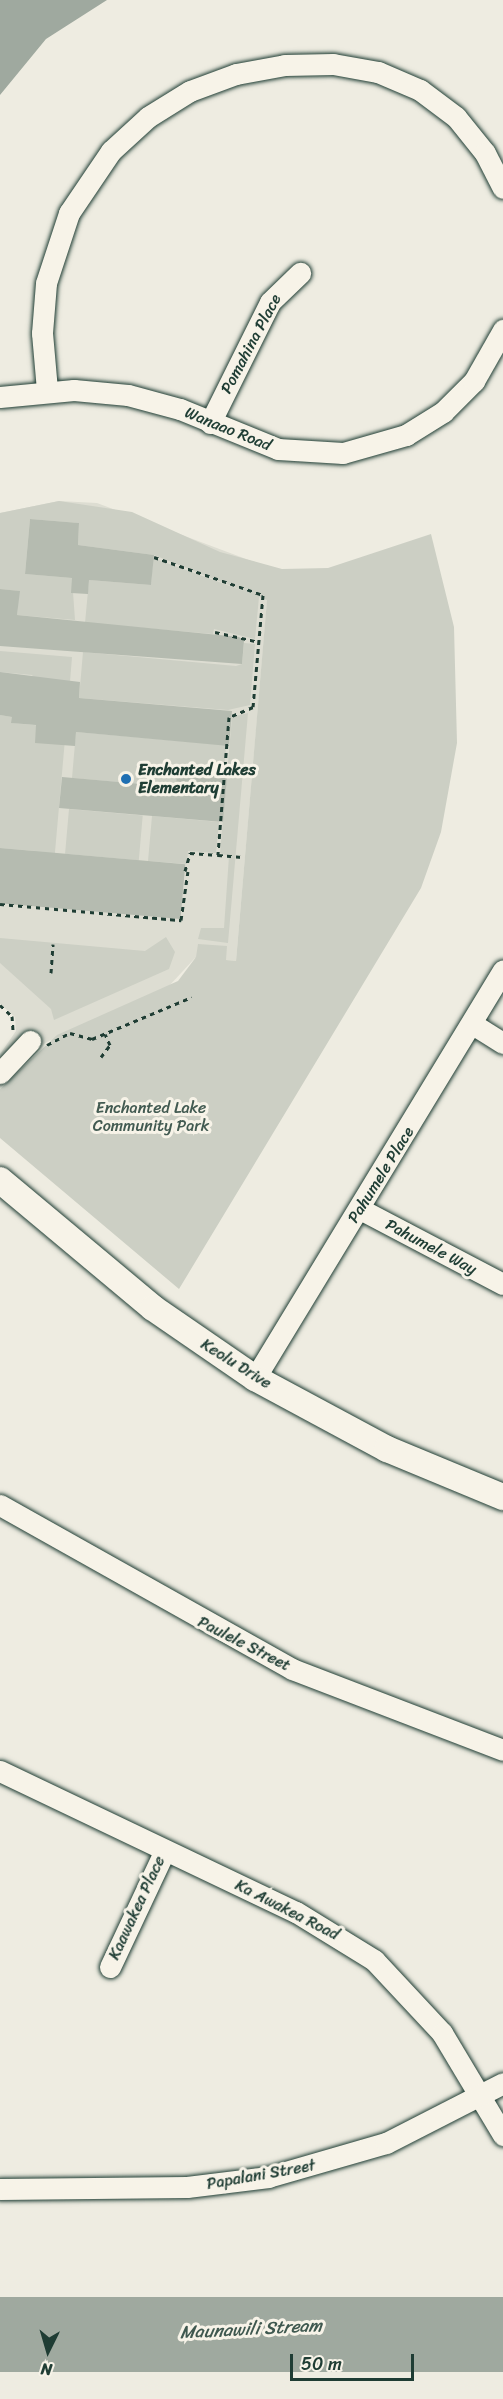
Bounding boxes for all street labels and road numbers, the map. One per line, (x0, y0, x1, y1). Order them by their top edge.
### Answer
street label: Pomahina Place (217, 291, 285, 397)
street label: Wanaao Road (182, 403, 274, 455)
street label: Pahumele Place (344, 1123, 418, 1227)
street label: Pahumele Way (382, 1215, 480, 1279)
street label: Keolu Drive (197, 1335, 275, 1393)
street label: Paulele Street (194, 1612, 294, 1676)
street label: Kaawakea Place (105, 1853, 169, 1963)
street label: Ka Awakea Road (232, 1875, 342, 1945)
street label: Papalani Street (205, 2156, 317, 2194)

